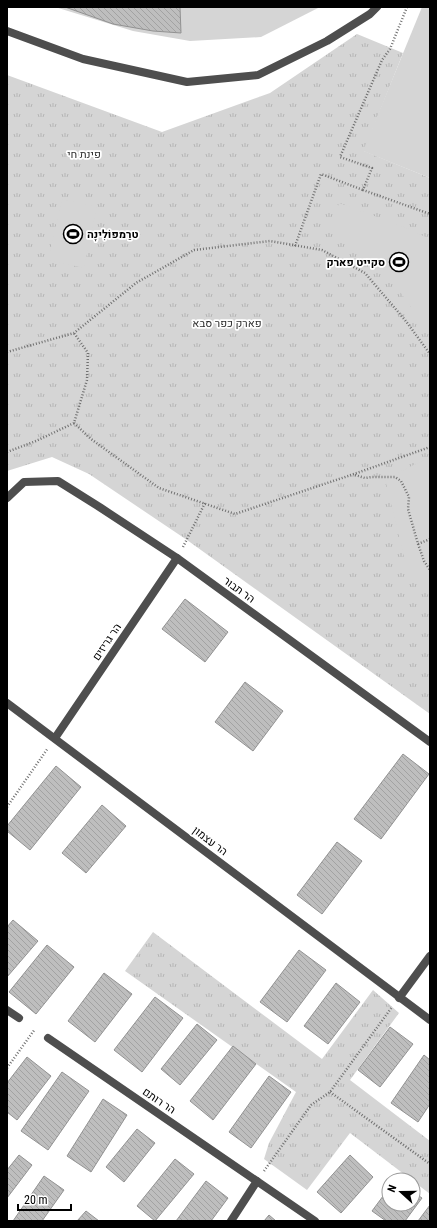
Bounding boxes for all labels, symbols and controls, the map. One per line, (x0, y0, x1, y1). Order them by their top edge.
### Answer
park label: פינת חי (67, 148, 101, 161)
sports icon: טרַמפּוֹלִינָה (62, 223, 84, 245)
place label: טרַמפּוֹלִינָה (87, 228, 138, 242)
sports icon: סקייט פארק (388, 251, 410, 273)
place label: סקייט פארק (326, 256, 385, 269)
park label: פארק כפר סבא (192, 317, 262, 330)
street label: הר תבור (221, 574, 257, 606)
street label: הר גריזים (90, 621, 124, 663)
street label: הר עצמון (190, 824, 230, 858)
street label: הר רותם (140, 1085, 178, 1117)
north arrow (381, 1172, 421, 1212)
text: N (385, 1183, 399, 1194)
scale bar (18, 1186, 71, 1212)
text: 20 m (24, 1193, 48, 1207)

